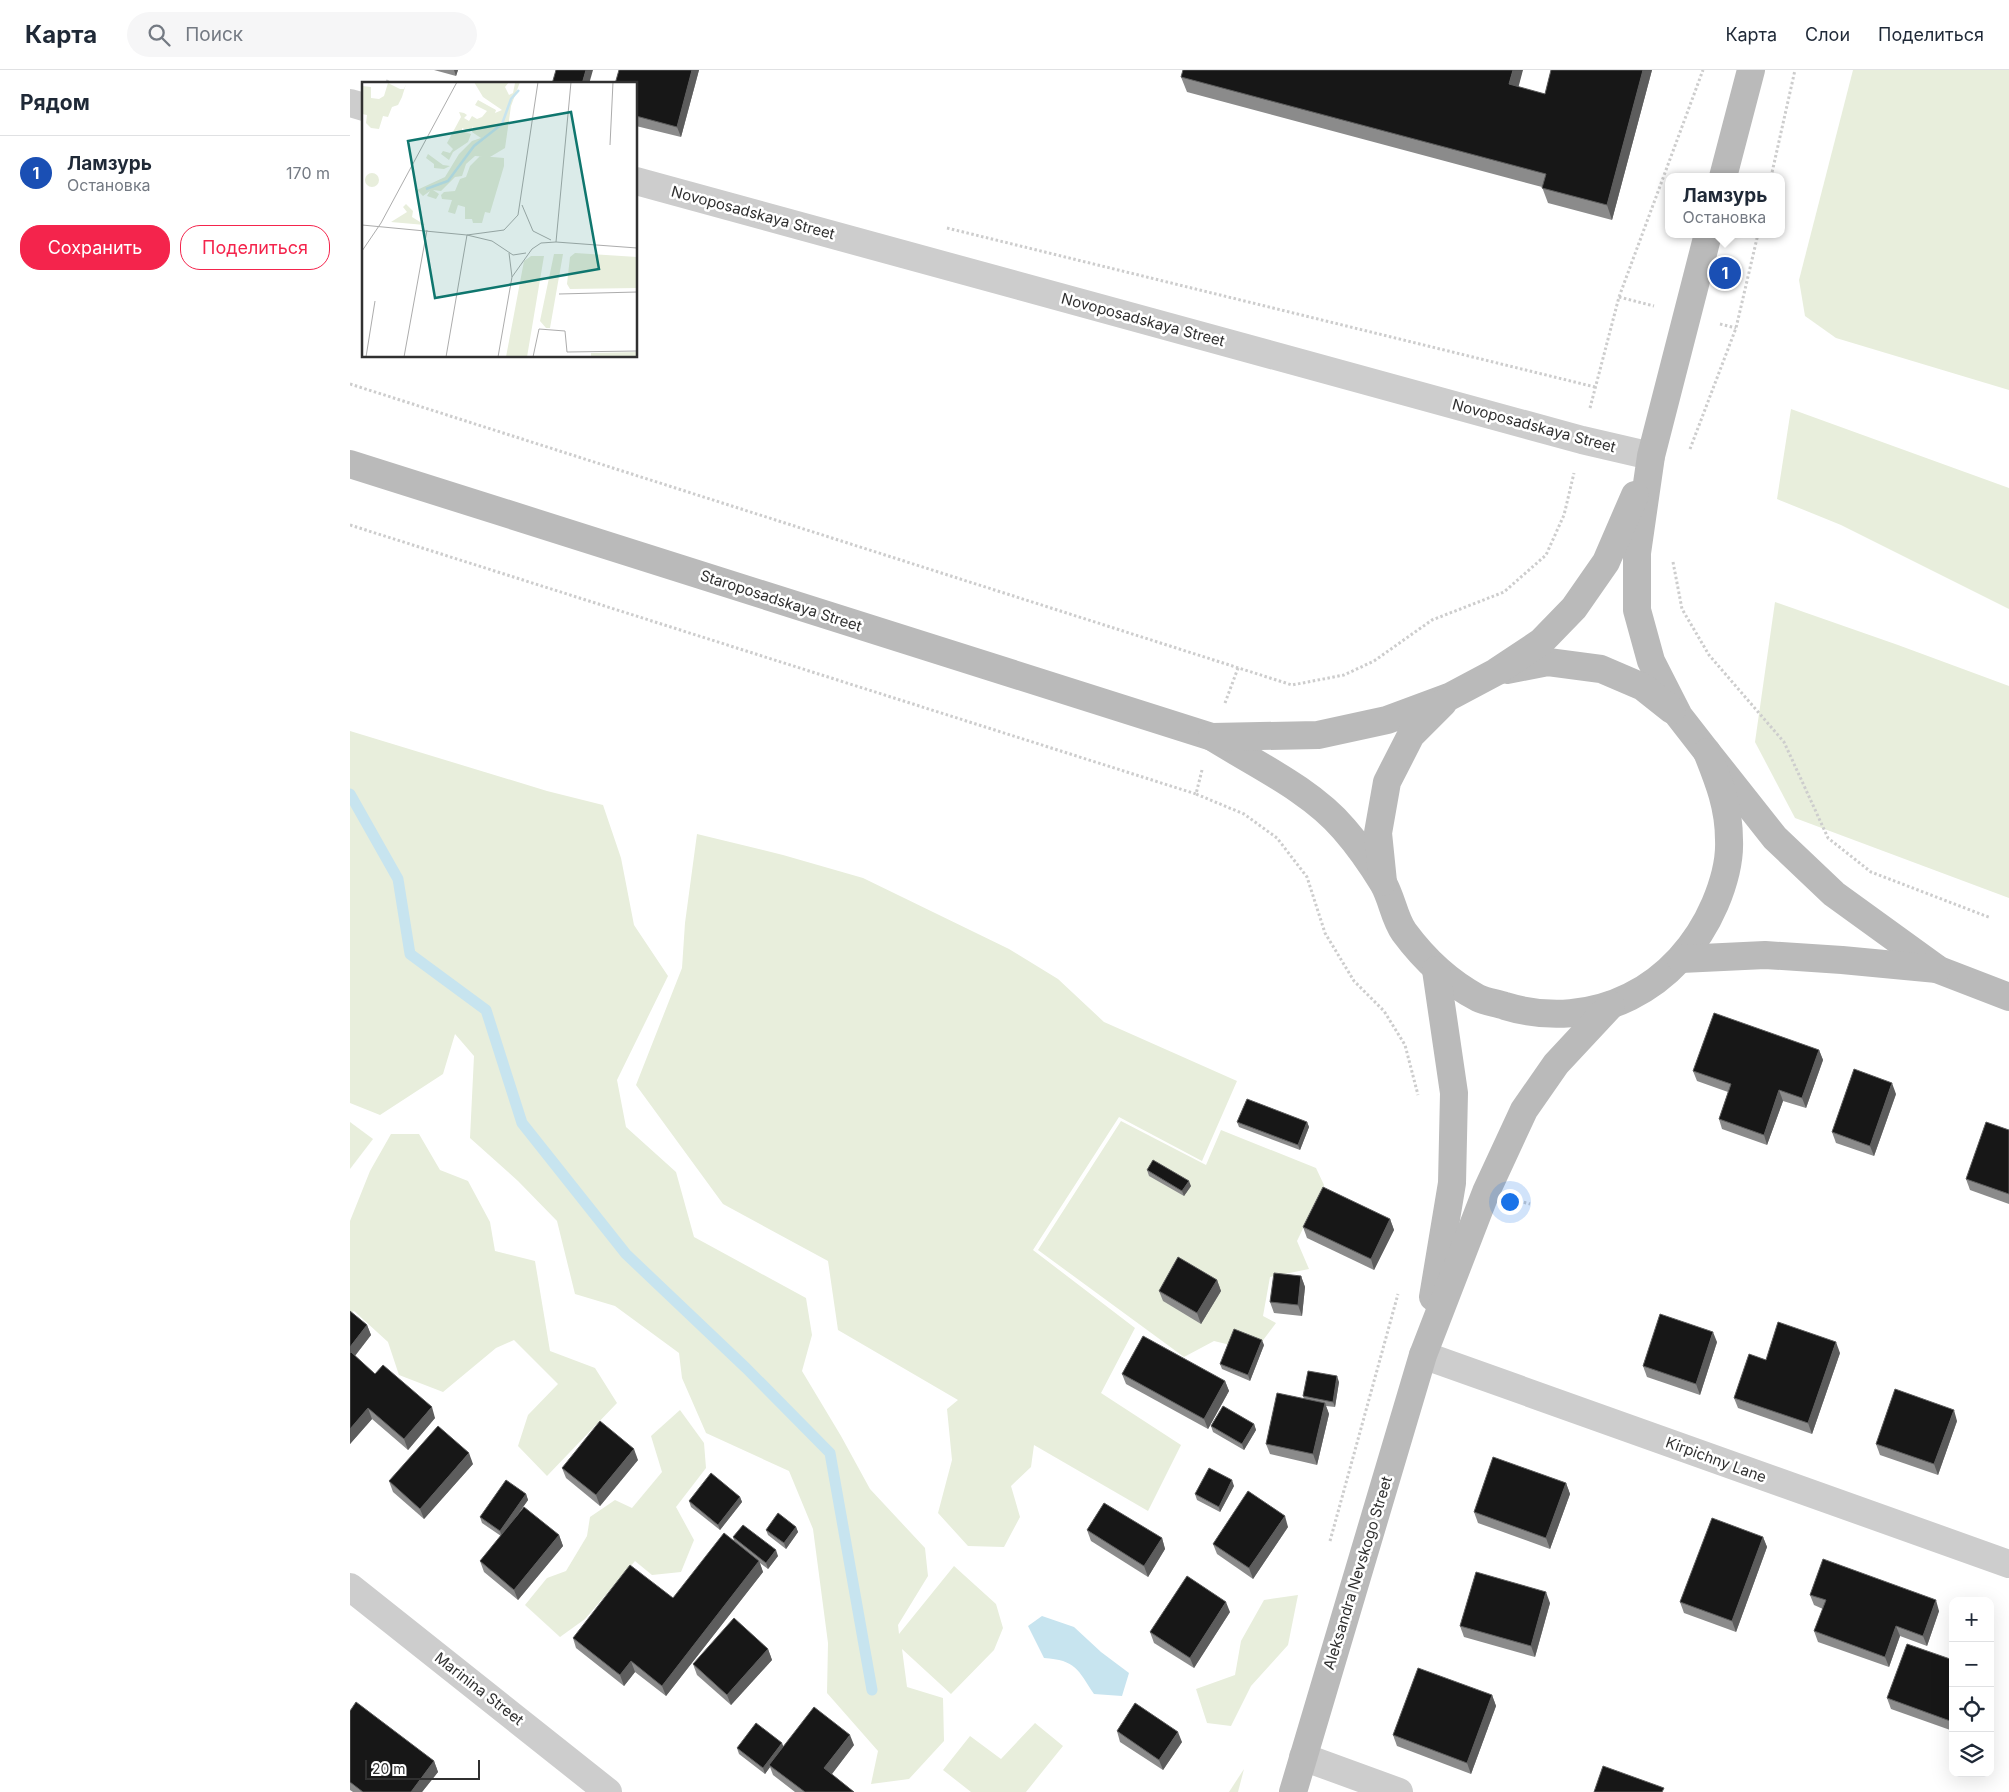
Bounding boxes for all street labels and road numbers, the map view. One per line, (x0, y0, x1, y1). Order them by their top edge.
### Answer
street label: Novoposadskaya Street (669, 182, 837, 244)
street label: Novoposadskaya Street (1059, 289, 1227, 351)
street label: Novoposadskaya Street (1450, 395, 1618, 457)
street label: Staroposadskaya Street (698, 565, 864, 636)
street label: Kirpichny Lane (1663, 1432, 1769, 1487)
street label: Aleksandra Nevskogo Street (1319, 1474, 1396, 1672)
street label: Marinina Street (431, 1648, 528, 1729)

